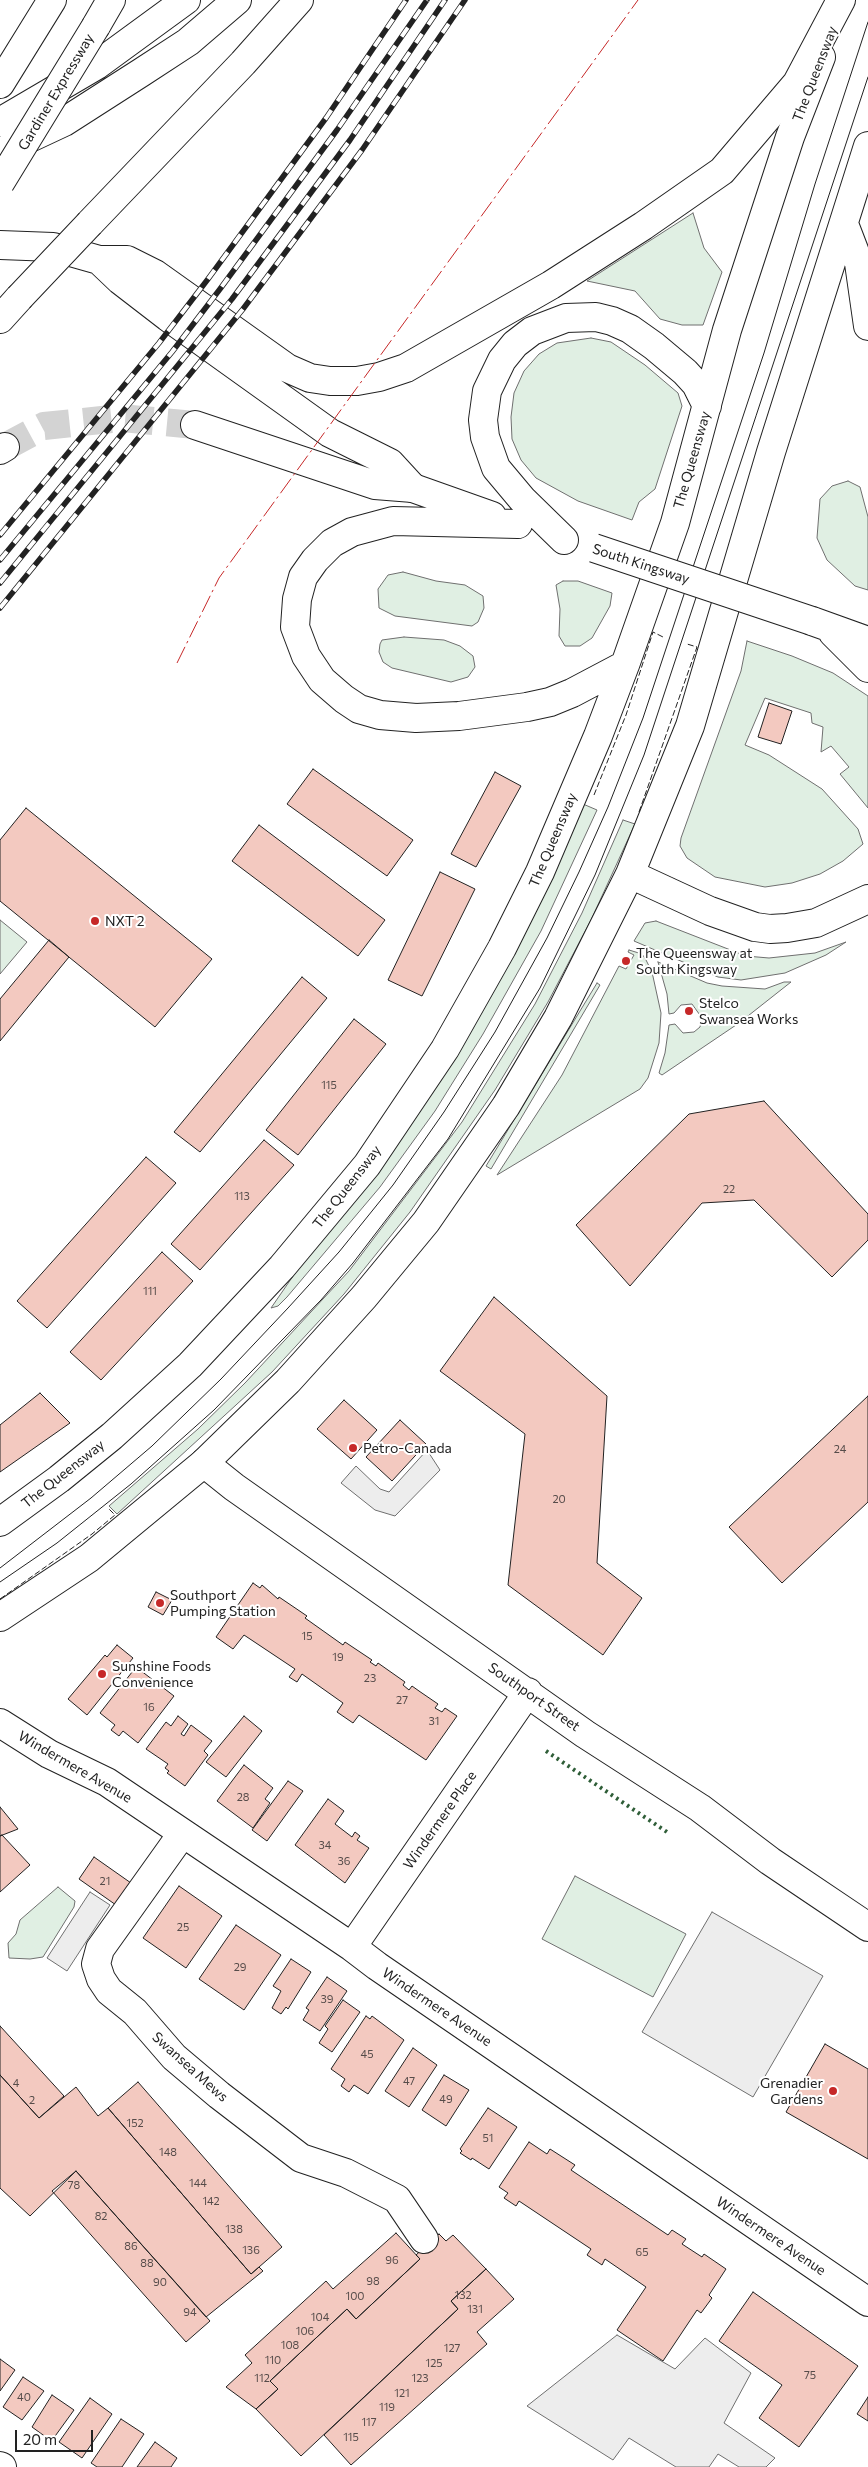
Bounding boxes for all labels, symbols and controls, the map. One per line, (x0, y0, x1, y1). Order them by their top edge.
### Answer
street label: The Queensway (789, 24, 841, 124)
street label: Gardiner Expressway (15, 31, 97, 153)
street label: The Queensway (670, 409, 714, 511)
street label: South Kingsway (590, 540, 692, 588)
street label: The Queensway (526, 790, 580, 890)
place label: NXT 2 (105, 913, 144, 929)
marker: NXT 2 (89, 915, 101, 927)
place label: The Queensway at South Kingsway (636, 945, 753, 978)
marker: The Queensway at South Kingsway (620, 955, 632, 967)
place label: Stelco Swansea Works (699, 995, 798, 1028)
marker: Stelco Swansea Works (683, 1005, 695, 1017)
house number: 115 (321, 1078, 337, 1092)
street label: The Queensway (309, 1142, 385, 1232)
house number: 22 (723, 1182, 735, 1196)
house number: 113 (234, 1189, 250, 1203)
house number: 111 (143, 1284, 157, 1298)
street label: The Queensway (18, 1436, 108, 1512)
place label: Petro-Canada (363, 1440, 452, 1456)
marker: Petro-Canada (347, 1442, 359, 1454)
house number: 24 (834, 1442, 846, 1456)
house number: 20 (552, 1492, 566, 1506)
place label: Southport Pumping Station (170, 1587, 276, 1620)
marker: Southport Pumping Station (154, 1597, 166, 1609)
house number: 15 (301, 1629, 313, 1643)
house number: 19 (332, 1650, 344, 1664)
place label: Sunshine Foods Convenience (112, 1658, 211, 1690)
street label: Southport Street (485, 1659, 583, 1735)
marker: Sunshine Foods Convenience (96, 1668, 108, 1680)
house number: 23 (364, 1671, 376, 1685)
house number: 27 (396, 1693, 408, 1707)
house number: 16 (143, 1700, 155, 1714)
house number: 31 (429, 1714, 439, 1728)
street label: Windermere Avenue (15, 1728, 135, 1806)
street label: Windermere Place (400, 1768, 480, 1872)
house number: 28 (237, 1790, 249, 1804)
house number: 34 (319, 1838, 331, 1852)
house number: 36 (338, 1854, 350, 1868)
house number: 21 (100, 1874, 110, 1888)
house number: 25 (177, 1920, 189, 1934)
house number: 29 (234, 1960, 246, 1974)
street label: Windermere Avenue (379, 1964, 495, 2050)
house number: 39 (321, 1992, 333, 2006)
street label: Swansea Mews (149, 2029, 231, 2105)
house number: 45 (361, 2047, 373, 2061)
house number: 47 (403, 2074, 415, 2088)
place label: Grenadier Gardens (760, 2075, 823, 2108)
house number: 4 (13, 2076, 19, 2090)
marker: Grenadier Gardens (827, 2085, 839, 2097)
house number: 49 (439, 2092, 453, 2106)
house number: 2 (29, 2093, 35, 2107)
house number: 152 (126, 2116, 144, 2130)
house number: 51 (482, 2131, 494, 2145)
house number: 148 (159, 2145, 177, 2159)
house number: 144 (189, 2176, 207, 2190)
house number: 78 (68, 2178, 80, 2192)
street label: Windermere Avenue (713, 2193, 829, 2279)
house number: 142 (202, 2194, 220, 2208)
house number: 82 (95, 2209, 107, 2223)
house number: 138 (225, 2222, 243, 2236)
house number: 86 (124, 2239, 138, 2253)
house number: 136 (242, 2243, 260, 2257)
house number: 65 (636, 2245, 648, 2259)
house number: 96 (385, 2253, 399, 2267)
house number: 88 (140, 2256, 154, 2270)
house number: 98 (366, 2274, 380, 2288)
house number: 90 (153, 2275, 167, 2289)
house number: 132 (454, 2288, 472, 2302)
house number: 100 (345, 2289, 365, 2303)
house number: 131 (467, 2302, 483, 2316)
house number: 94 (183, 2305, 197, 2319)
house number: 104 (311, 2310, 329, 2324)
house number: 106 (296, 2324, 314, 2338)
house number: 108 (281, 2338, 299, 2352)
house number: 127 (444, 2341, 460, 2355)
house number: 110 (265, 2353, 281, 2367)
house number: 125 (425, 2356, 443, 2370)
house number: 75 (804, 2368, 816, 2382)
house number: 112 (254, 2371, 270, 2385)
house number: 123 (411, 2371, 429, 2385)
house number: 121 (394, 2386, 410, 2400)
house number: 40 (17, 2390, 31, 2404)
house number: 119 (379, 2400, 395, 2414)
house number: 117 (361, 2415, 377, 2429)
scale bar (18, 2420, 95, 2452)
text: 20 m (23, 2430, 57, 2448)
house number: 115 (343, 2430, 359, 2444)

